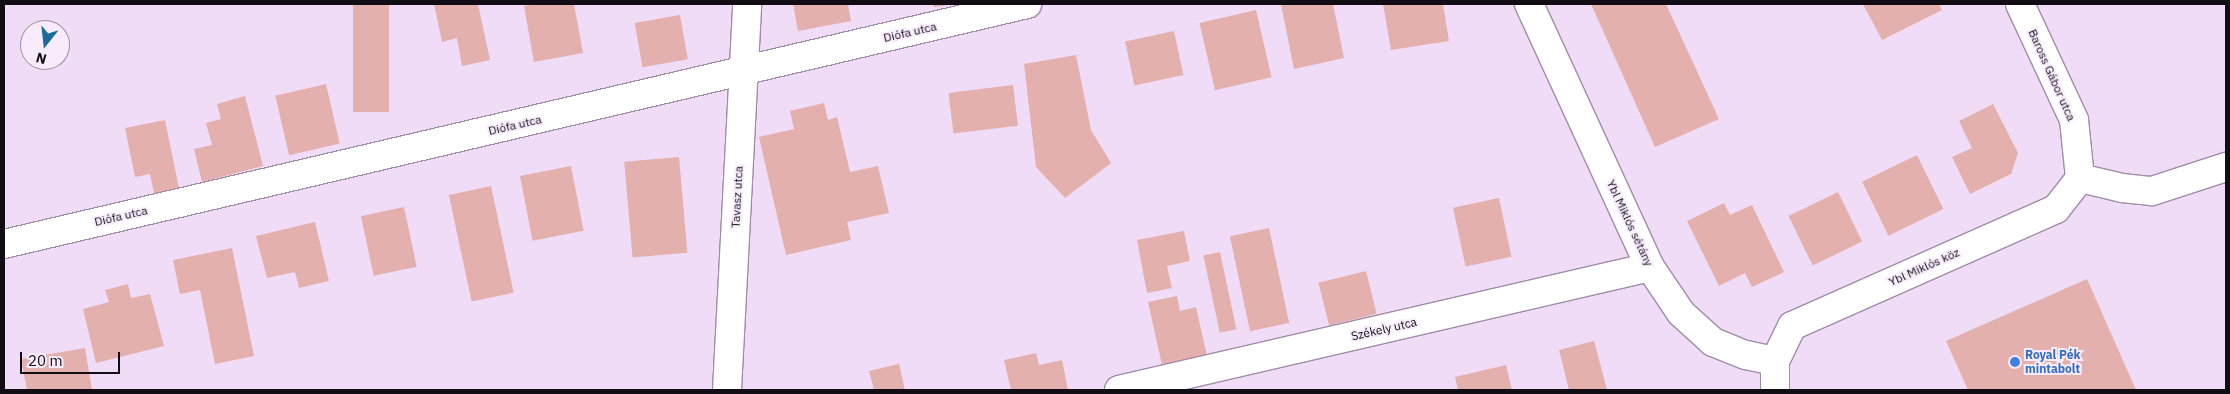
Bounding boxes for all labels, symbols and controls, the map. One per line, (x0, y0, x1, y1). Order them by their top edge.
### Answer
street label: Diófa utca (882, 19, 938, 45)
north arrow (20, 20, 70, 70)
street label: Baross Gábor utca (2025, 27, 2079, 123)
text: N (34, 48, 49, 69)
street label: Diófa utca (487, 112, 543, 138)
street label: Tavasz utca (728, 166, 746, 228)
street label: Ybl Miklós sétány (1604, 178, 1656, 268)
street label: Diófa utca (93, 203, 149, 229)
street label: Ybl Miklós köz (1886, 245, 1962, 289)
street label: Székely utca (1350, 314, 1418, 344)
scale bar (22, 342, 122, 374)
place label: Royal Pék mintabolt (2025, 348, 2080, 376)
text: 20 m (28, 351, 63, 370)
marker: Royal Pék mintabolt (2009, 356, 2021, 368)

